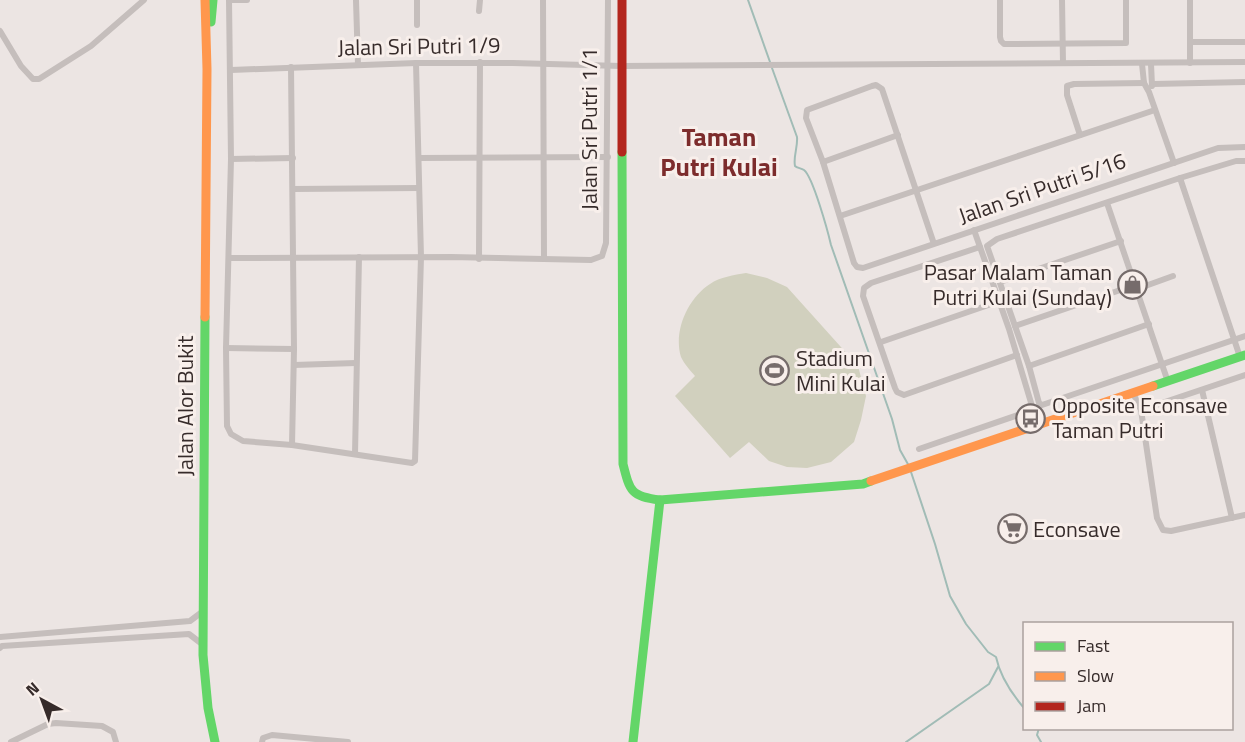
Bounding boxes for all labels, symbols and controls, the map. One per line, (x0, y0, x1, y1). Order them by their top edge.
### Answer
street label: Jalan Sri Putri 1/9 (337, 28, 501, 64)
street label: Jalan Sri Putri 1/1 (572, 48, 606, 210)
district label: Taman Putri Kulai (660, 117, 778, 186)
street label: Jalan Sri Putri 5/16 (954, 143, 1130, 233)
place label: Pasar Malam Taman Putri Kulai (Sunday) (924, 255, 1112, 314)
shop icon: Pasar Malam Taman Putri Kulai (Sunday) (1117, 269, 1149, 301)
street label: Jalan Alor Bukit (168, 335, 202, 476)
place label: Stadium Mini Kulai (796, 341, 886, 400)
sports icon: Stadium Mini Kulai (759, 355, 791, 387)
place label: Opposite Econsave Taman Putri (1052, 388, 1228, 447)
bus stop icon: Opposite Econsave Taman Putri (1015, 402, 1047, 434)
place label: Econsave (1033, 512, 1121, 546)
supermarket icon: Econsave (996, 513, 1028, 545)
legend (1023, 622, 1233, 730)
text: Fast (1077, 632, 1110, 659)
text: Slow (1077, 662, 1114, 689)
north arrow (12, 670, 72, 730)
text: N (20, 676, 44, 701)
text: Jam (1077, 692, 1106, 719)

